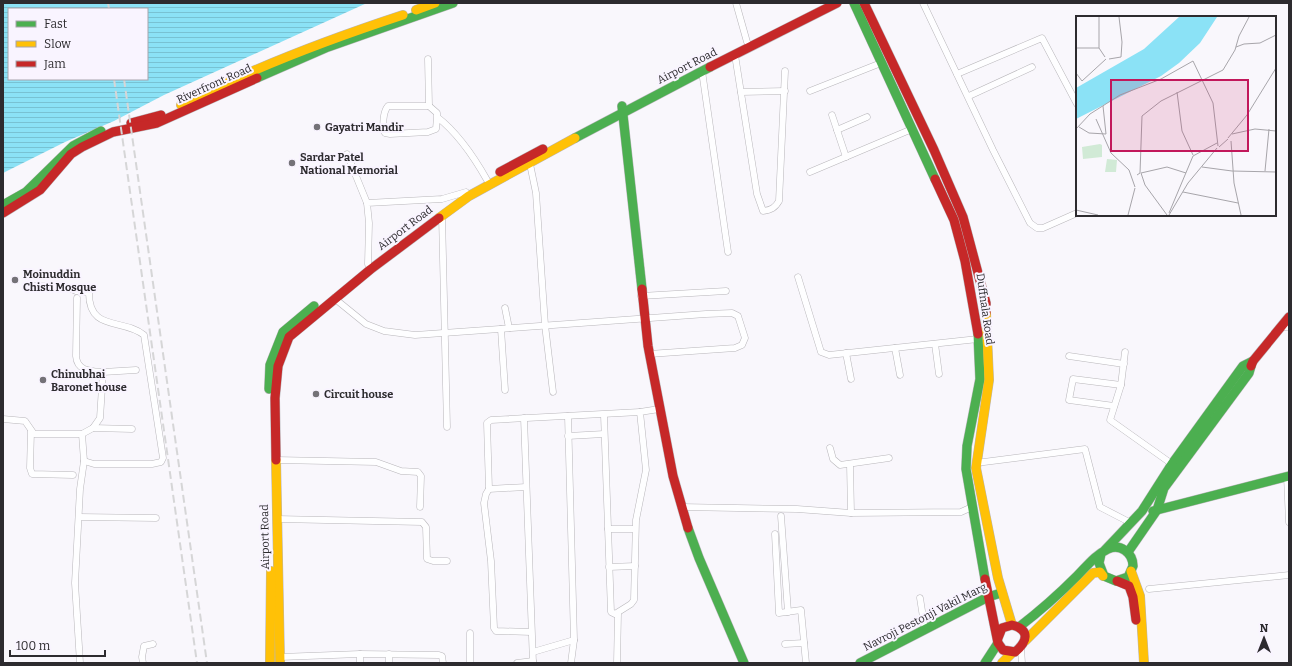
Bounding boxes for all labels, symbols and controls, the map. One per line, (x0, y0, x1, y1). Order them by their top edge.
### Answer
legend (8, 8, 148, 80)
inset map (1076, 16, 1276, 216)
text: Fast (44, 17, 68, 31)
text: Slow (44, 37, 71, 51)
street label: Airport Road (655, 45, 719, 87)
text: Jam (43, 57, 66, 71)
street label: Riverfront Road (175, 62, 254, 106)
place label: Gayatri Mandir (325, 121, 404, 134)
marker: Gayatri Mandir (312, 122, 322, 132)
place label: Sardar Patel National Memorial (300, 151, 398, 177)
marker: Sardar Patel National Memorial (287, 158, 297, 168)
street label: Airport Road (375, 203, 435, 253)
place label: Moinuddin Chisti Mosque (23, 268, 96, 294)
street label: Duffnala Road (974, 272, 997, 346)
marker: Moinuddin Chisti Mosque (10, 275, 20, 285)
place label: Chinubhai Baronet house (51, 368, 127, 394)
marker: Chinubhai Baronet house (38, 375, 48, 385)
place label: Circuit house (324, 388, 393, 401)
marker: Circuit house (311, 389, 321, 399)
street label: Airport Road (258, 504, 272, 570)
street label: Navroji Pestonji Vakil Marg (861, 580, 989, 654)
north arrow (1244, 618, 1284, 658)
text: N (1260, 622, 1269, 635)
scale bar (10, 632, 105, 658)
text: 100 m (16, 639, 51, 653)

